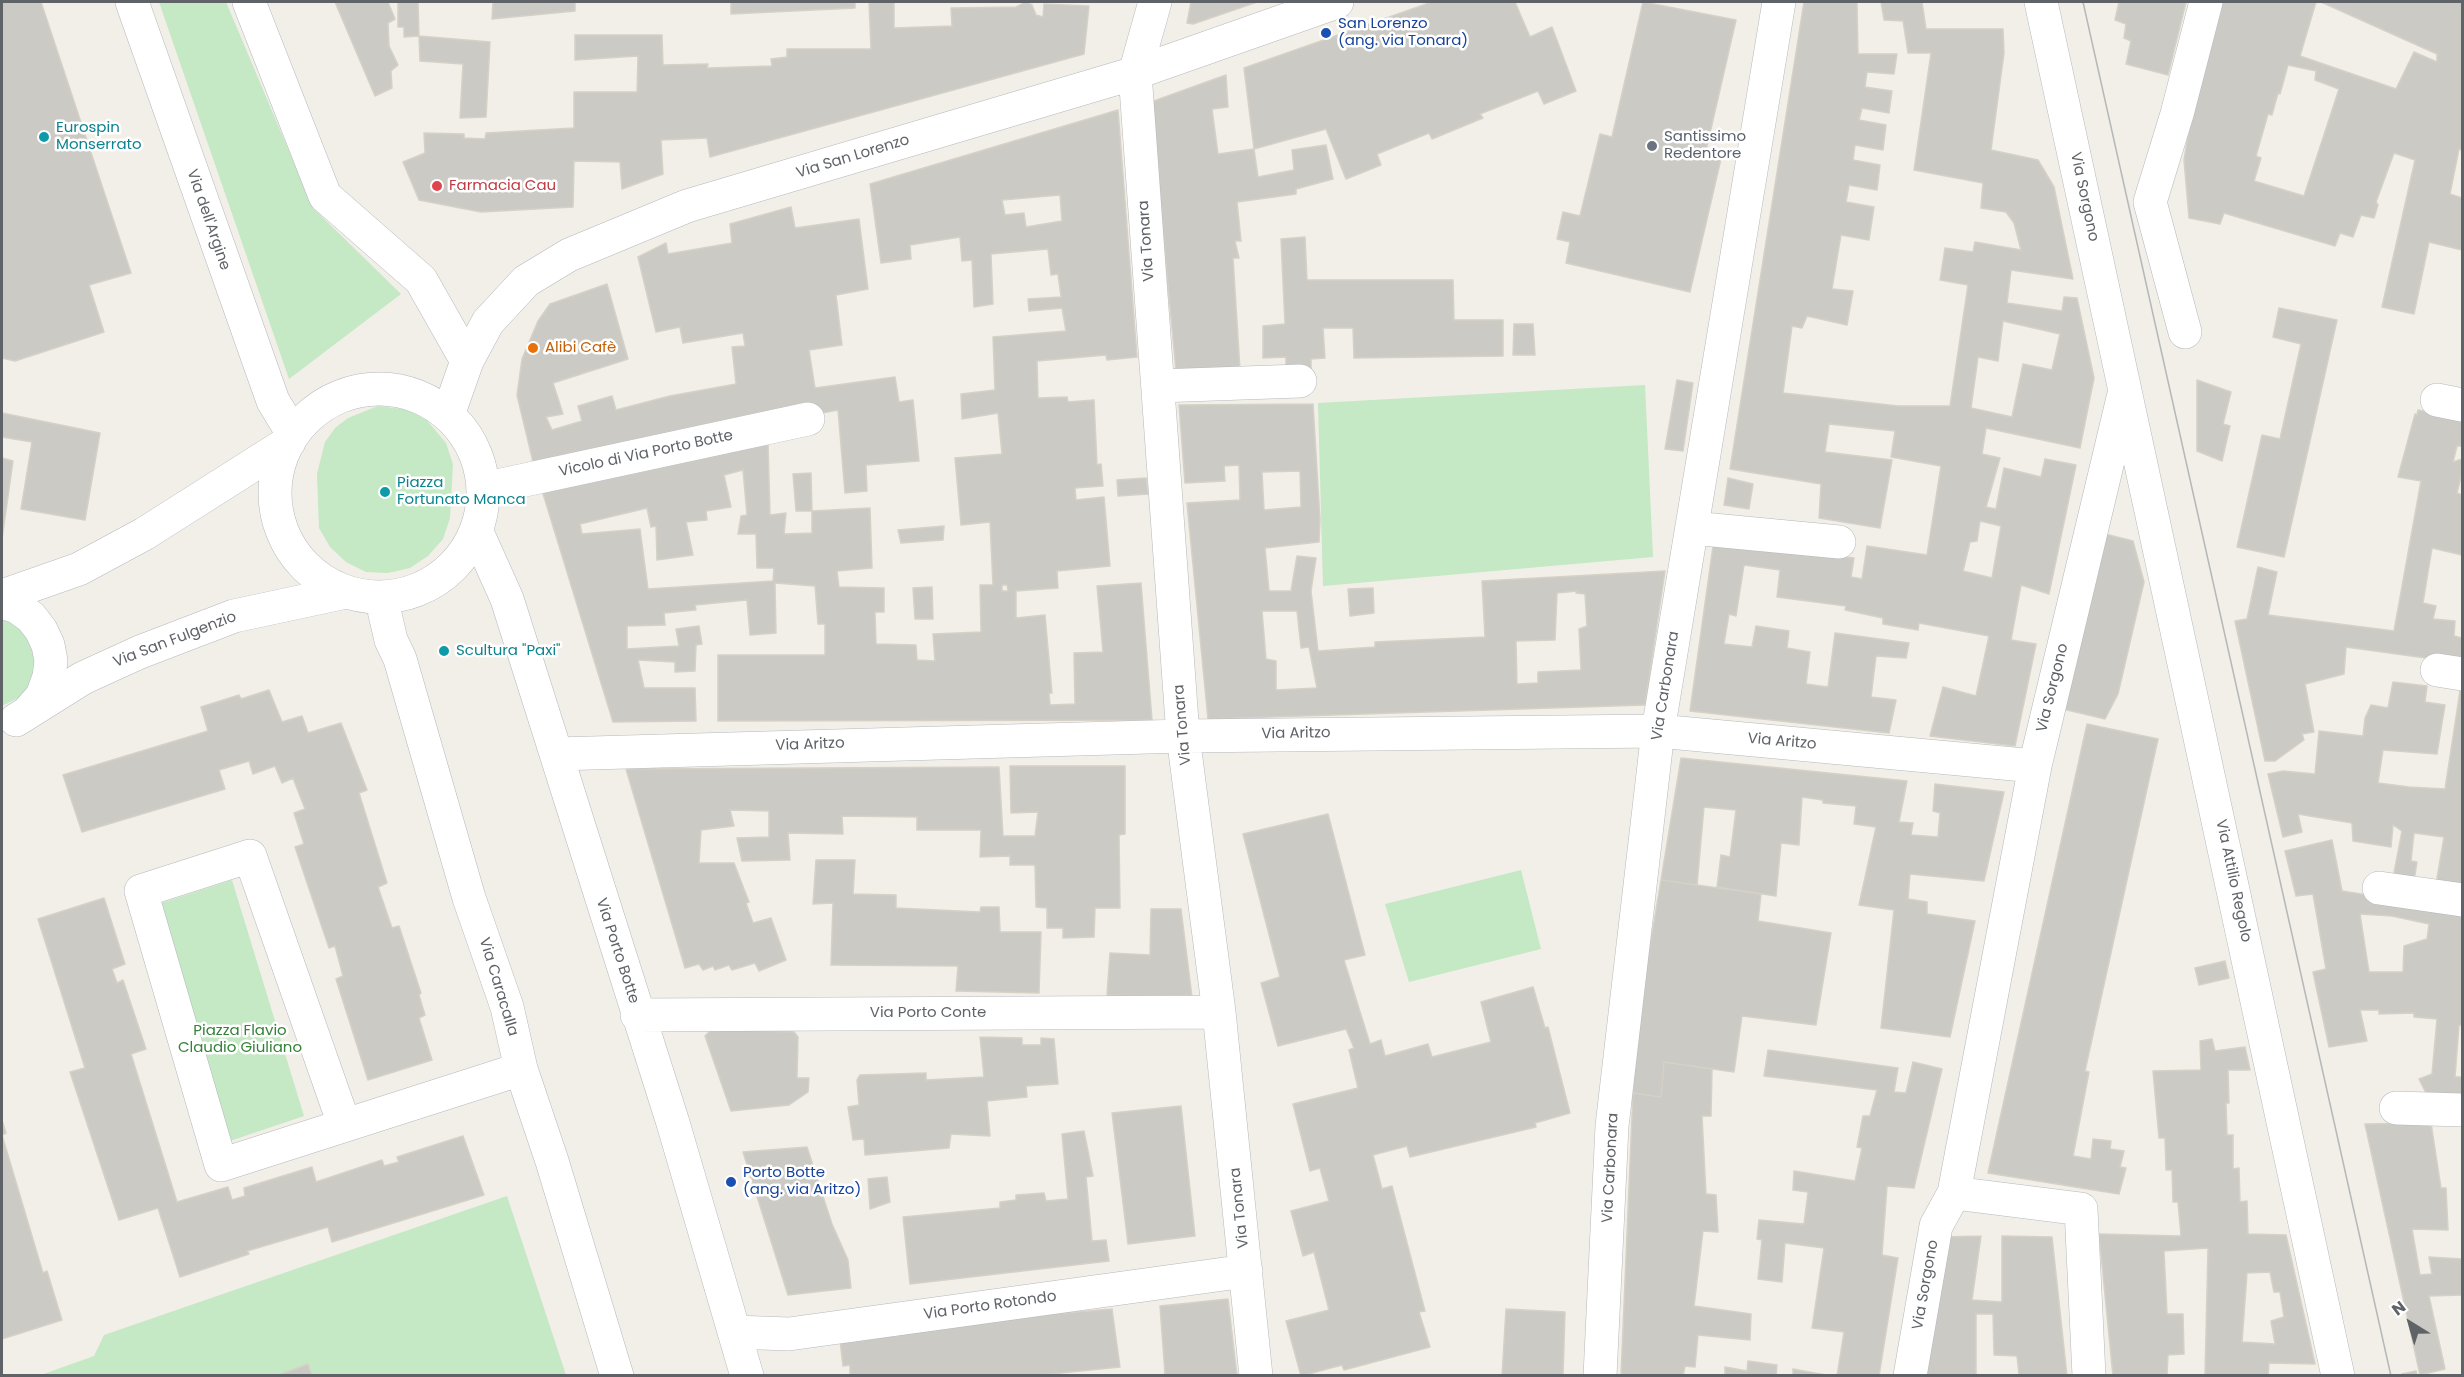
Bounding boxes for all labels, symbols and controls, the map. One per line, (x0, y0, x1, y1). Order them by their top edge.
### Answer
place label: San Lorenzo (ang. via Tonara) (1338, 15, 1468, 50)
marker: San Lorenzo (ang. via Tonara) (1319, 26, 1333, 40)
place label: Eurospin Monserrato (56, 119, 142, 154)
place label: Santissimo Redentore (1664, 128, 1746, 163)
marker: Eurospin Monserrato (37, 130, 51, 144)
street label: Via San Lorenzo (794, 131, 912, 183)
marker: Santissimo Redentore (1645, 139, 1659, 153)
street label: Via Sorgono (2066, 151, 2102, 243)
street label: Via dell'Argine (182, 167, 234, 273)
place label: Farmacia Cau (449, 177, 556, 195)
marker: Farmacia Cau (430, 179, 444, 193)
street label: Via Tonara (1135, 200, 1159, 282)
place label: Alibi Cafè (545, 339, 616, 357)
marker: Alibi Cafè (526, 341, 540, 355)
street label: Vicolo di Via Porto Botte (557, 427, 735, 481)
place label: Piazza Fortunato Manca (397, 474, 526, 509)
marker: Piazza Fortunato Manca (378, 485, 392, 499)
street label: Via San Fulgenzio (111, 608, 239, 672)
street label: Via Carbonara (1648, 630, 1684, 742)
place label: Scultura "Paxi" (456, 642, 560, 660)
street label: Via Sorgono (2033, 642, 2073, 734)
marker: Scultura "Paxi" (437, 644, 451, 658)
street label: Via Tonara (1170, 684, 1196, 766)
street label: Via Aritzo (1261, 724, 1331, 744)
street label: Via Aritzo (1747, 730, 1817, 754)
street label: Via Aritzo (775, 735, 845, 755)
street label: Via Attilio Regolo (2211, 818, 2255, 944)
street label: Via Porto Botte (591, 896, 643, 1006)
street label: Via Caracalla (474, 936, 522, 1038)
street label: Via Porto Conte (870, 1004, 986, 1022)
park label: Piazza Flavio Claudio Giuliano (178, 1022, 302, 1057)
street label: Via Carbonara (1599, 1112, 1623, 1224)
place label: Porto Botte (ang. via Aritzo) (743, 1164, 861, 1199)
street label: Via Tonara (1227, 1167, 1253, 1249)
marker: Porto Botte (ang. via Aritzo) (724, 1175, 738, 1189)
street label: Via Sorgono (1909, 1239, 1943, 1331)
street label: Via Porto Rotondo (922, 1288, 1058, 1324)
north arrow (2380, 1293, 2440, 1353)
text: N (2387, 1295, 2411, 1321)

